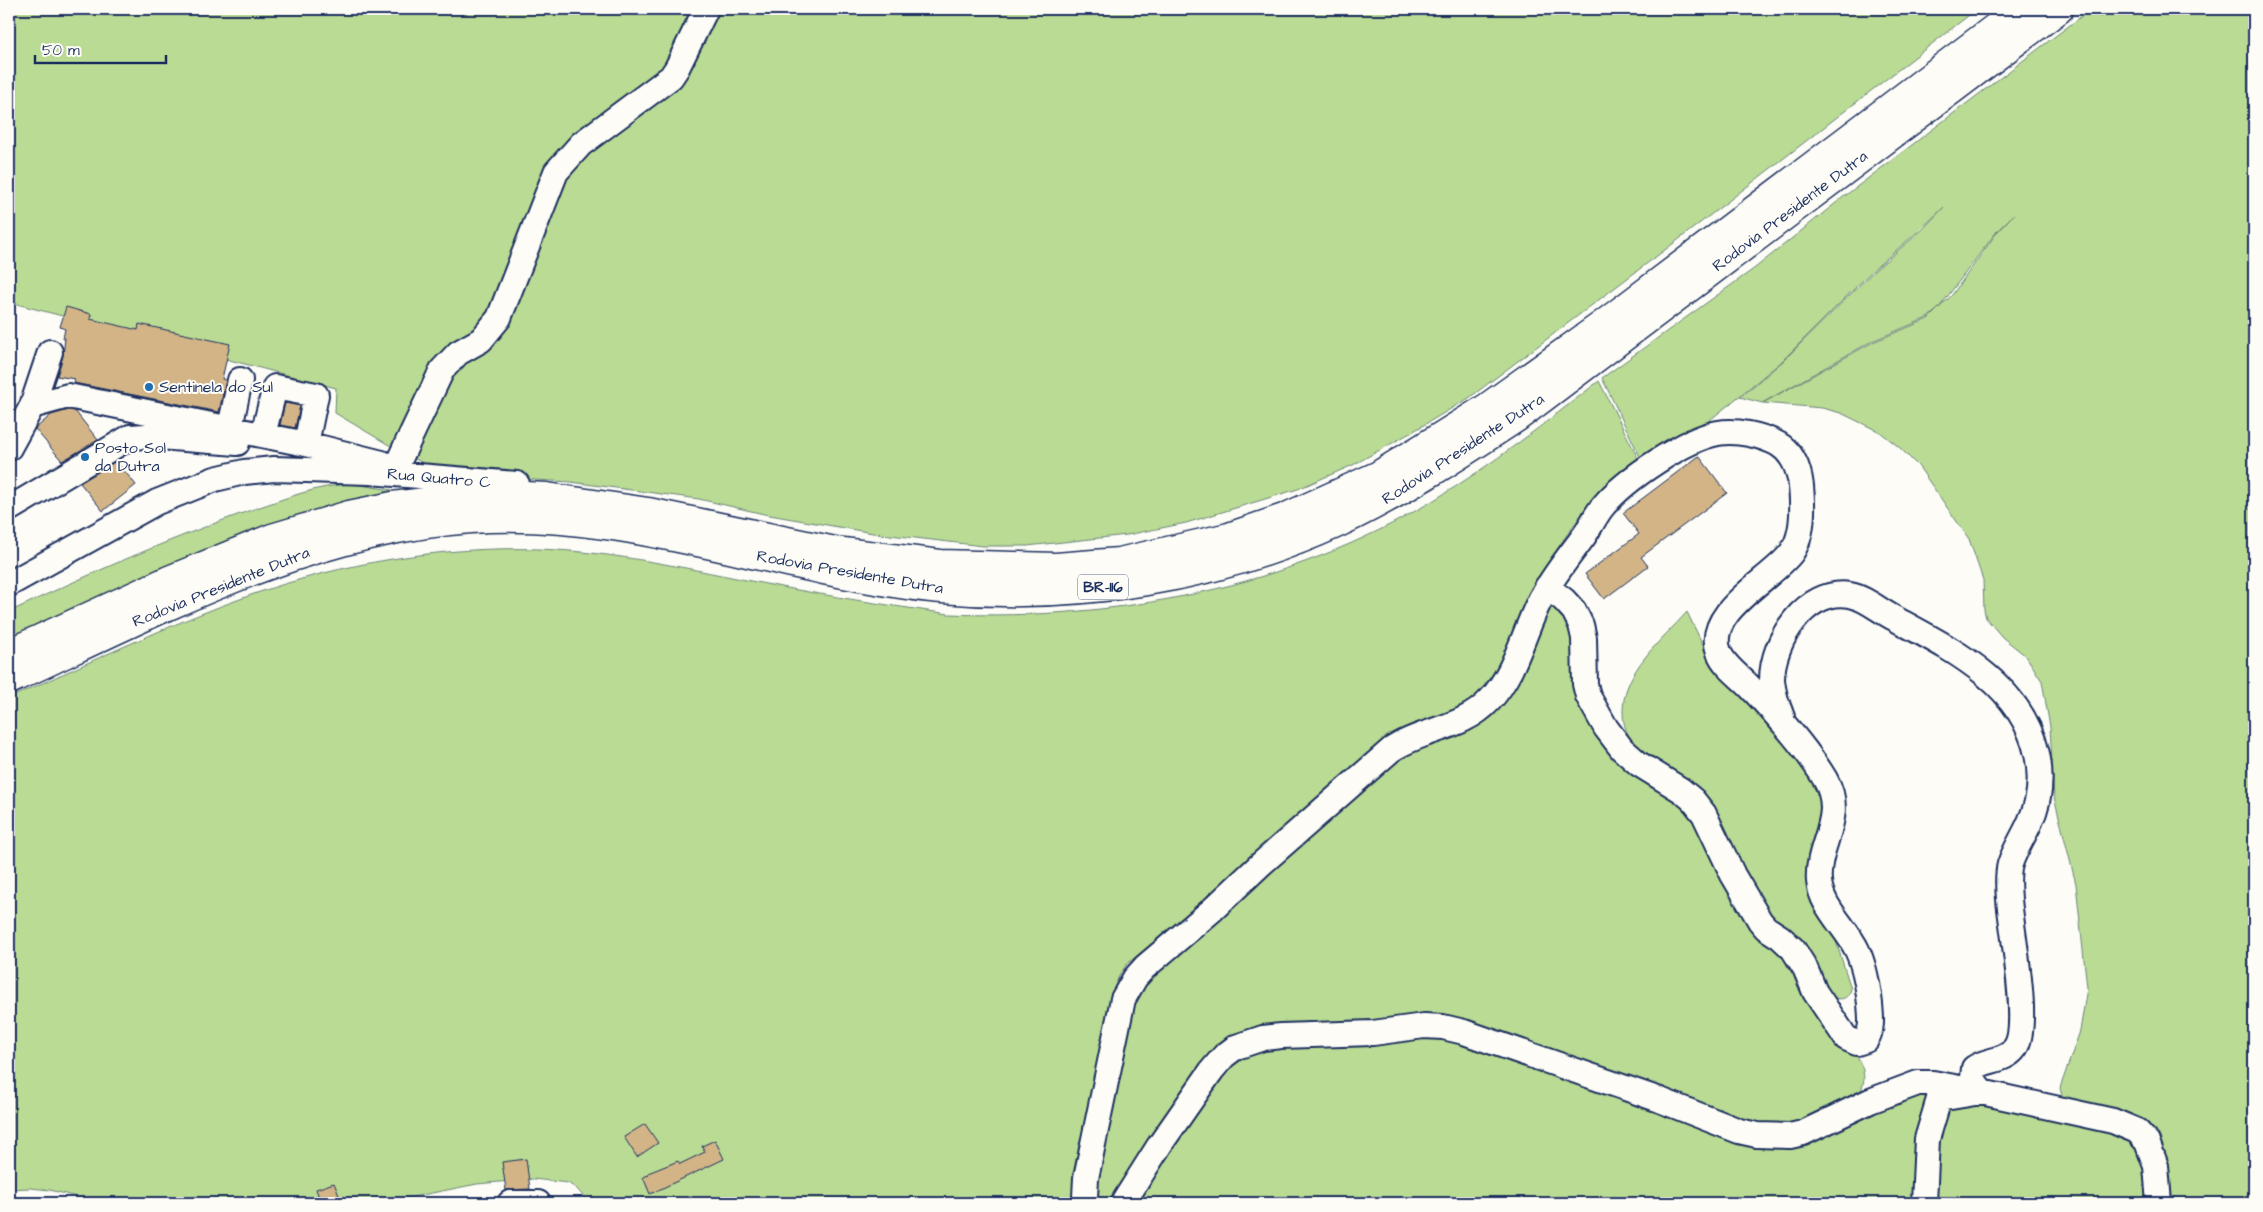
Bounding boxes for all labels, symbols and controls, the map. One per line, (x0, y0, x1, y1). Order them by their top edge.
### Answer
scale bar (35, 32, 166, 64)
text: 50 m (42, 40, 80, 61)
street label: Rodovia Presidente Dutra (1708, 145, 1872, 277)
place label: Sentinela do Sul (159, 376, 273, 398)
marker: Sentinela do Sul (143, 381, 155, 393)
street label: Rodovia Presidente Dutra (1378, 388, 1548, 510)
place label: Posto Sol da Dutra (95, 437, 166, 477)
marker: Posto Sol da Dutra (79, 451, 91, 463)
street label: Rua Quatro C (386, 463, 492, 493)
street label: Rodovia Presidente Dutra (129, 541, 313, 633)
street label: Rodovia Presidente Dutra (755, 545, 945, 599)
road number: BR-116 (1078, 574, 1128, 600)

